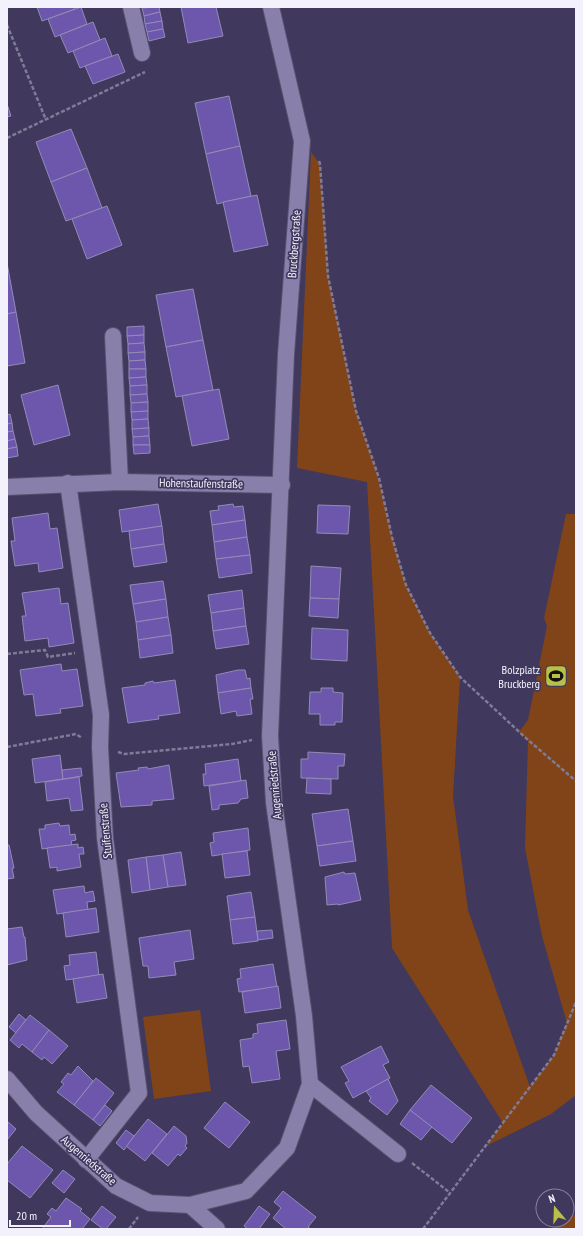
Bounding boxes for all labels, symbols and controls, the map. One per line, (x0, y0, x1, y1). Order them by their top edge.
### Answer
street label: Bruckbergstraße (284, 210, 304, 278)
street label: Hohenstaufenstraße (159, 475, 243, 491)
place label: Bolzplatz Bruckberg (498, 662, 540, 691)
sports icon: Bolzplatz Bruckberg (543, 663, 569, 689)
street label: Augenriedstraße (264, 750, 284, 820)
street label: Stuifenstraße (95, 803, 115, 859)
street label: Augenriedstraße (58, 1132, 120, 1188)
north arrow (535, 1188, 575, 1228)
text: N (547, 1191, 557, 1206)
scale bar (10, 1202, 70, 1228)
text: 20 m (16, 1208, 37, 1223)

